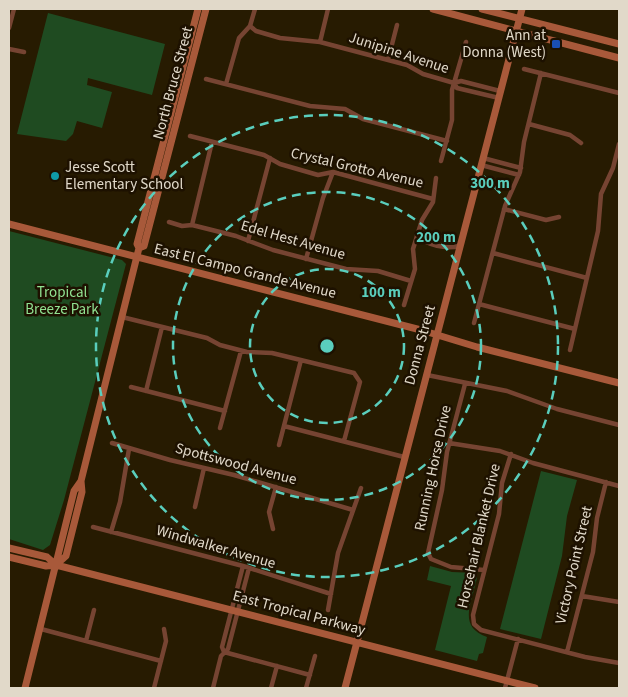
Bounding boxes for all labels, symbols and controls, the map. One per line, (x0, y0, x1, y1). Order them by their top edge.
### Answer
street label: North Bruce Street (148, 24, 198, 142)
place label: Ann at Donna (West) (462, 25, 546, 63)
street label: Junipine Avenue (346, 27, 452, 79)
marker: Ann at Donna (West) (550, 38, 562, 50)
street label: Crystal Grotto Avenue (289, 143, 425, 193)
place label: Jesse Scott Elementary School (65, 157, 183, 195)
marker: Jesse Scott Elementary School (49, 170, 61, 182)
text: 300 m (470, 173, 510, 194)
street label: Edel Hest Avenue (238, 215, 348, 265)
text: 200 m (416, 227, 456, 248)
street label: East El Campo Grande Avenue (152, 238, 338, 304)
park label: Tropical Breeze Park (25, 282, 99, 320)
text: 100 m (361, 282, 401, 303)
street label: Donna Street (399, 303, 441, 387)
centre of rings (318, 337, 336, 355)
street label: Running Horse Drive (409, 403, 457, 533)
street label: Spottswood Avenue (173, 438, 299, 490)
street label: Horsehair Blanket Drive (452, 462, 506, 610)
street label: Victory Point Street (550, 504, 598, 626)
street label: Windwalker Avenue (154, 520, 278, 574)
street label: East Tropical Parkway (230, 585, 368, 641)

